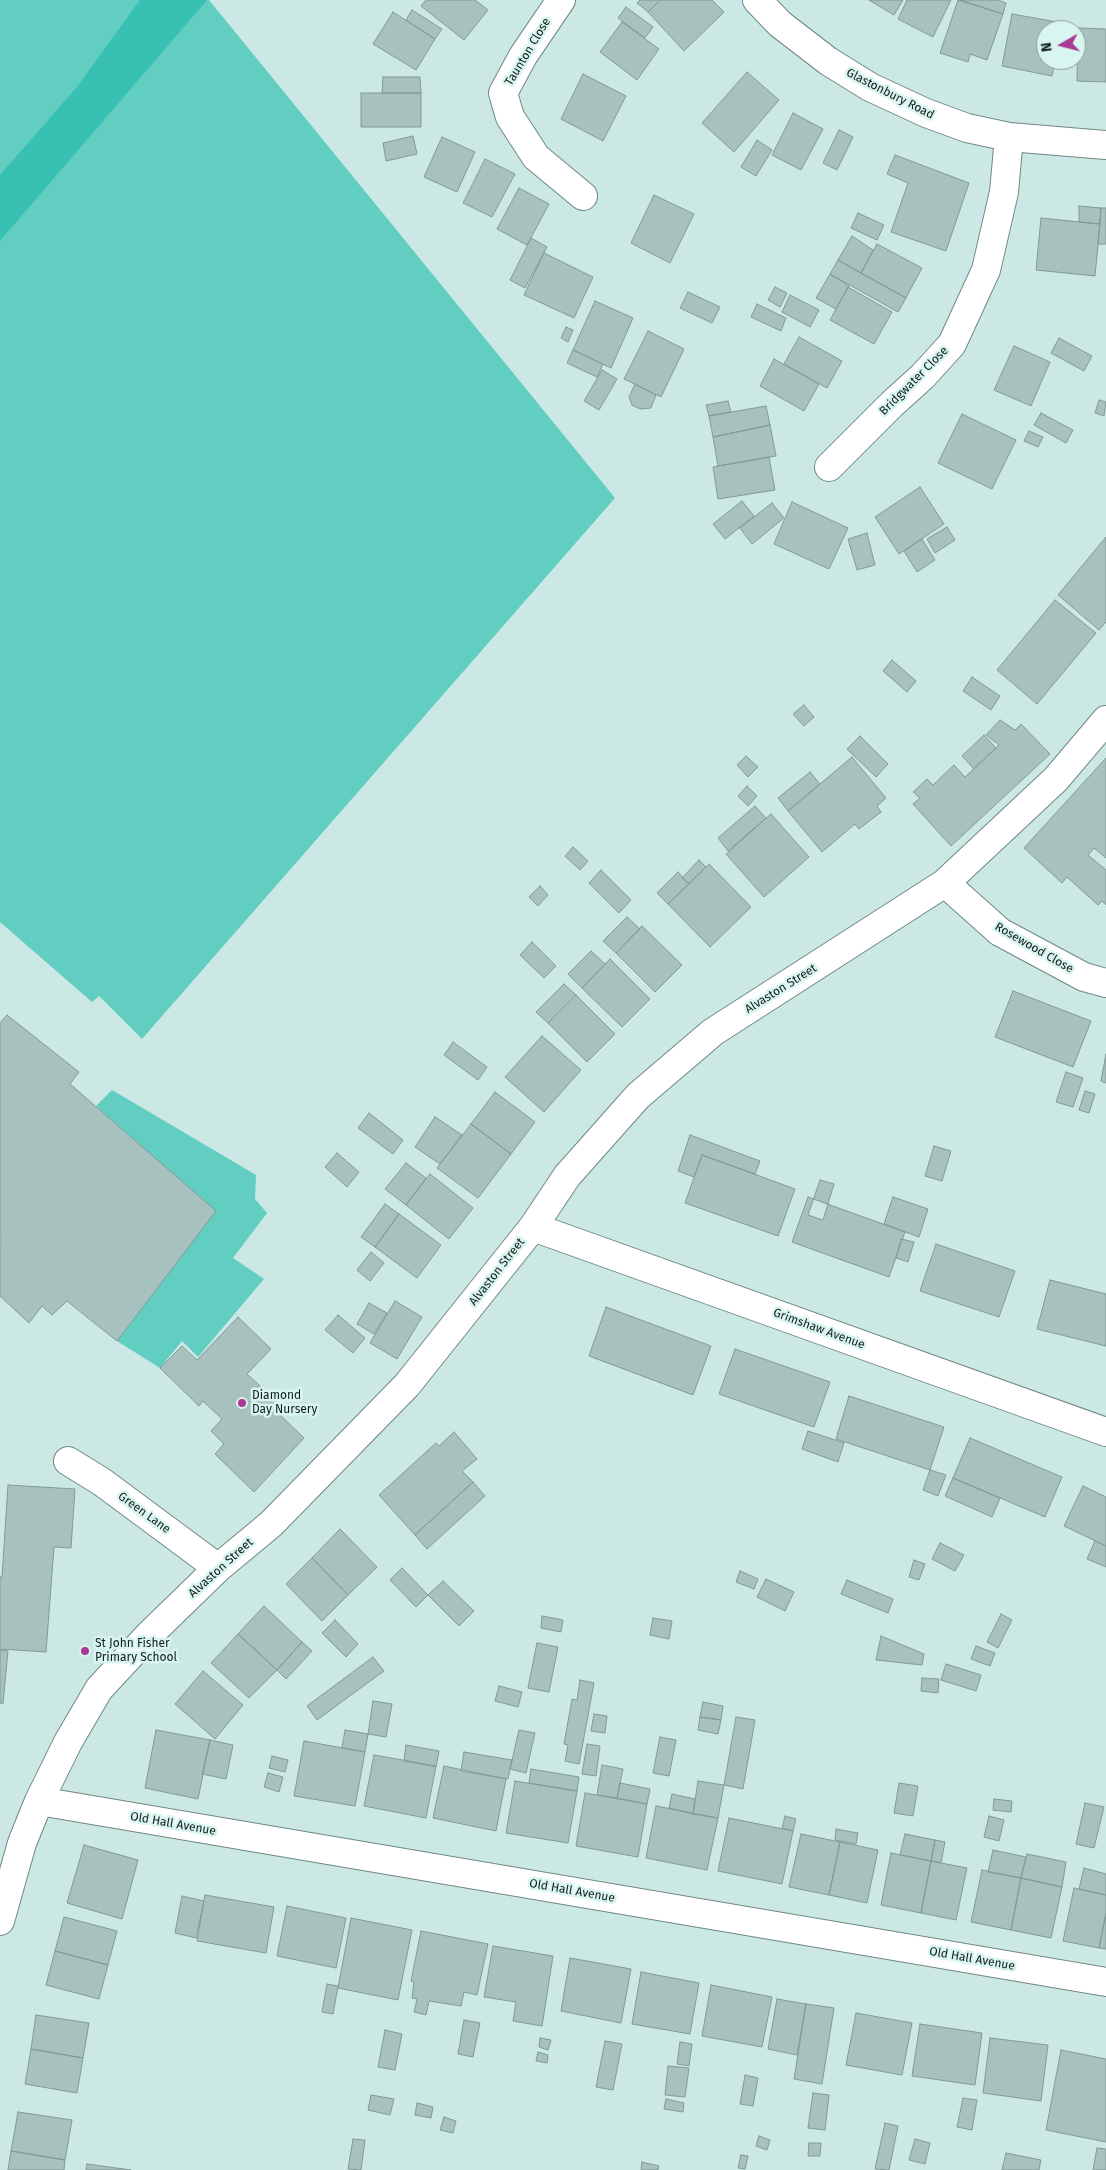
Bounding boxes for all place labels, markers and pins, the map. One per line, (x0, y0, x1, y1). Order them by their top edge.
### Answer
place label: Diamond Day Nursery (252, 1389, 317, 1417)
marker: Diamond Day Nursery (236, 1397, 248, 1409)
place label: St John Fisher Primary School (95, 1637, 177, 1665)
marker: St John Fisher Primary School (79, 1645, 91, 1657)

